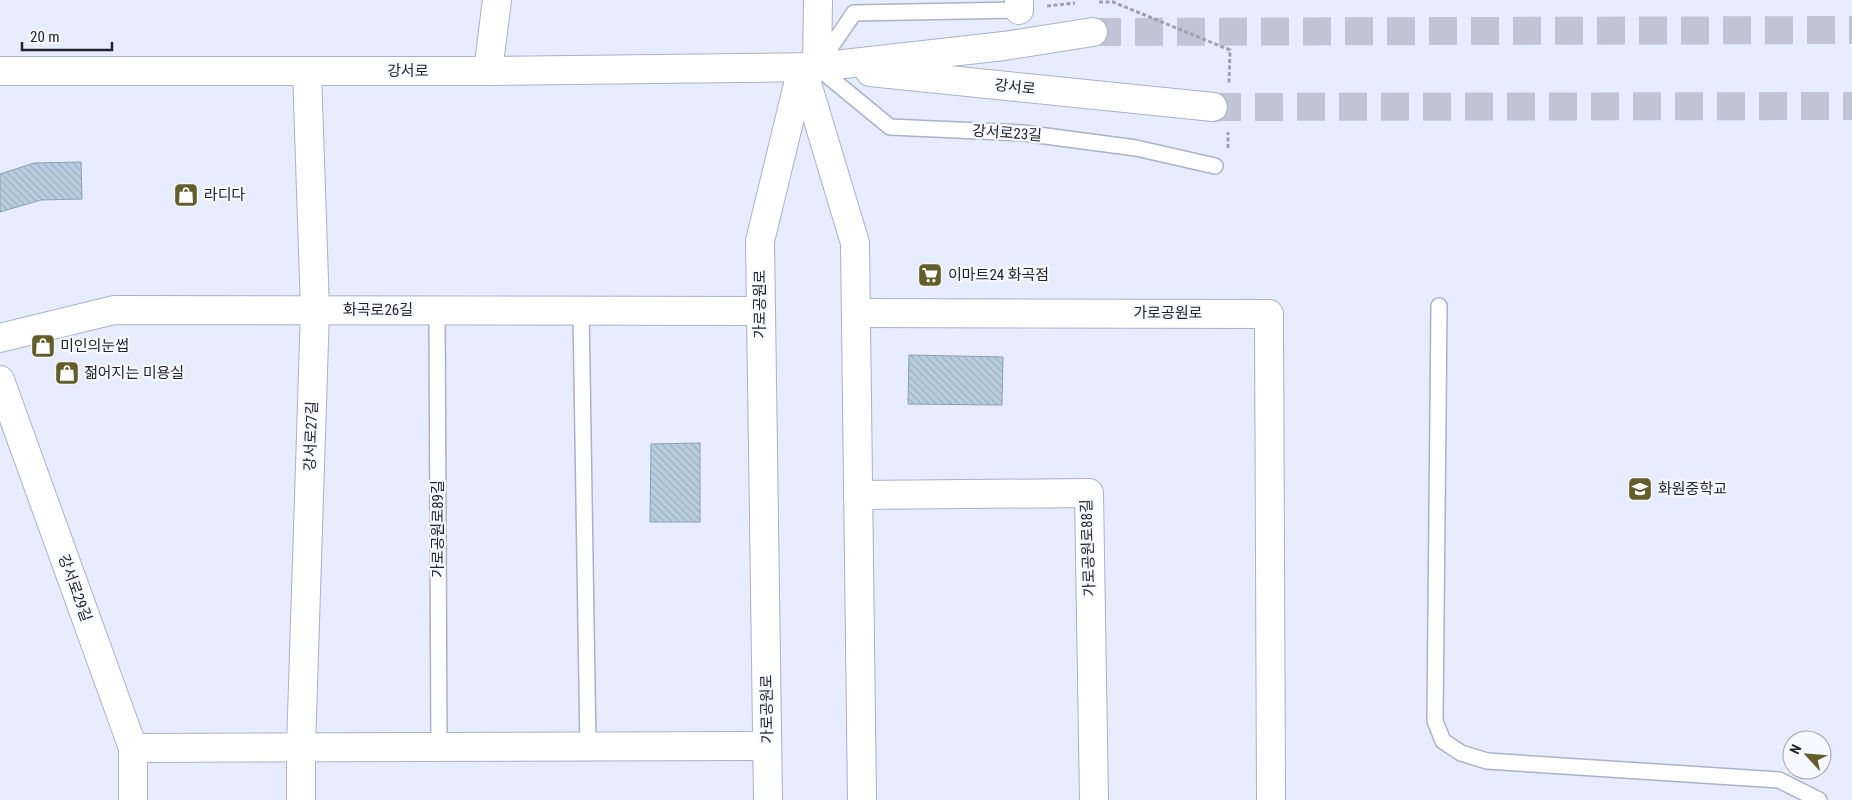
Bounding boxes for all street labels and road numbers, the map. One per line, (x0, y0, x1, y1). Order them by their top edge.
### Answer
street label: 강서로 (387, 62, 429, 80)
street label: 강서로 (993, 76, 1037, 98)
street label: 강서로23길 (971, 122, 1043, 144)
street label: 가로공원로 (751, 269, 769, 339)
street label: 화곡로26길 (343, 301, 413, 319)
street label: 가로공원로 (1133, 304, 1203, 322)
street label: 강서로27길 (301, 401, 321, 471)
street label: 가로공원로89길 (429, 480, 447, 578)
street label: 가로공원로88길 (1077, 499, 1099, 597)
street label: 강서로29길 (55, 552, 95, 624)
street label: 가로공원로 (757, 674, 777, 744)

